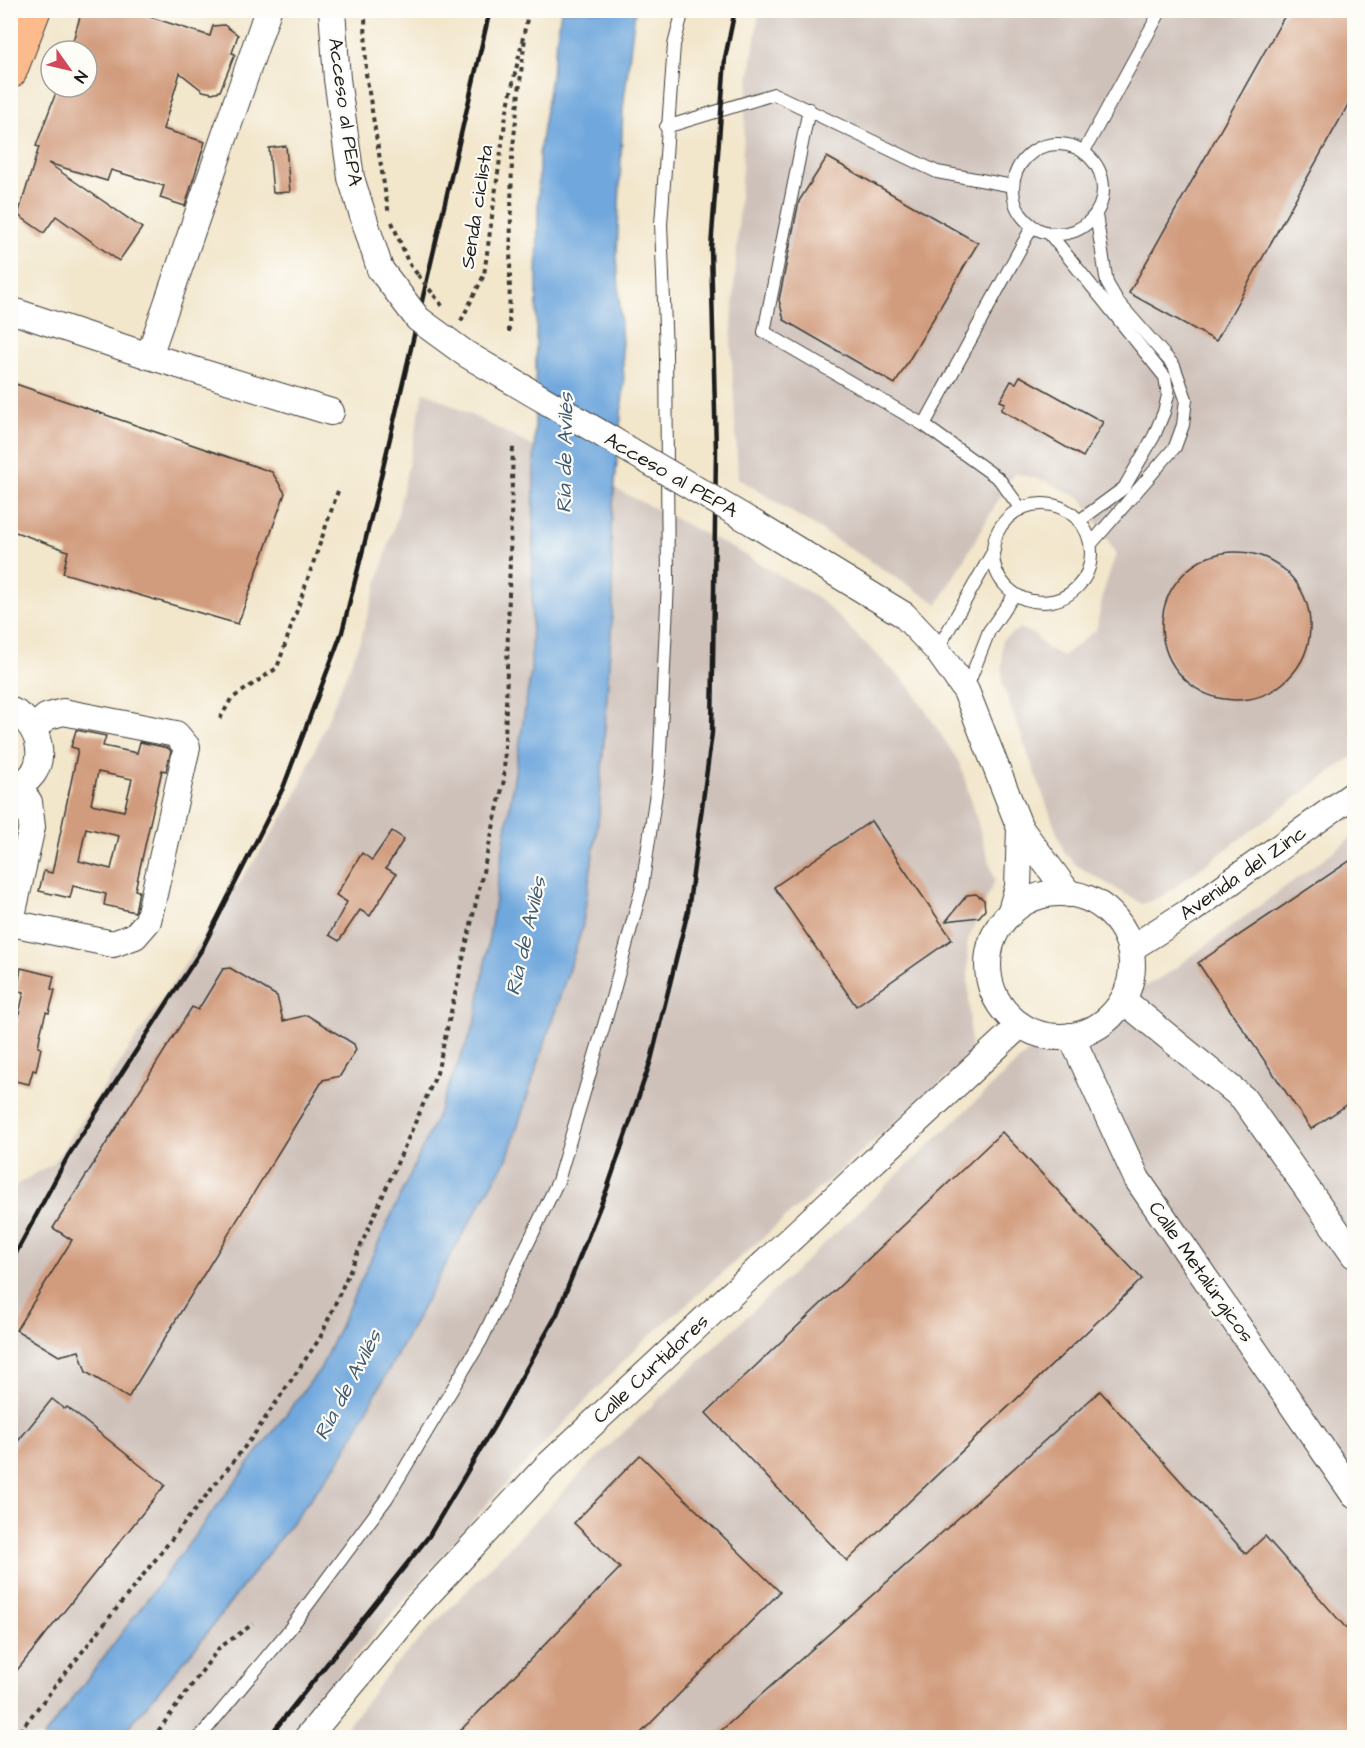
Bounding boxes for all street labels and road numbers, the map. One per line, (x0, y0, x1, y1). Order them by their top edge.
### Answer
street label: Acceso al PEPA (321, 36, 369, 188)
street label: Senda ciclista (453, 143, 501, 271)
street label: Acceso al PEPA (599, 425, 743, 525)
street label: Avenida del Zinc (1174, 819, 1312, 927)
street label: Calle Metalúrgicos (1141, 1196, 1260, 1349)
street label: Calle Curtidores (587, 1308, 715, 1430)

